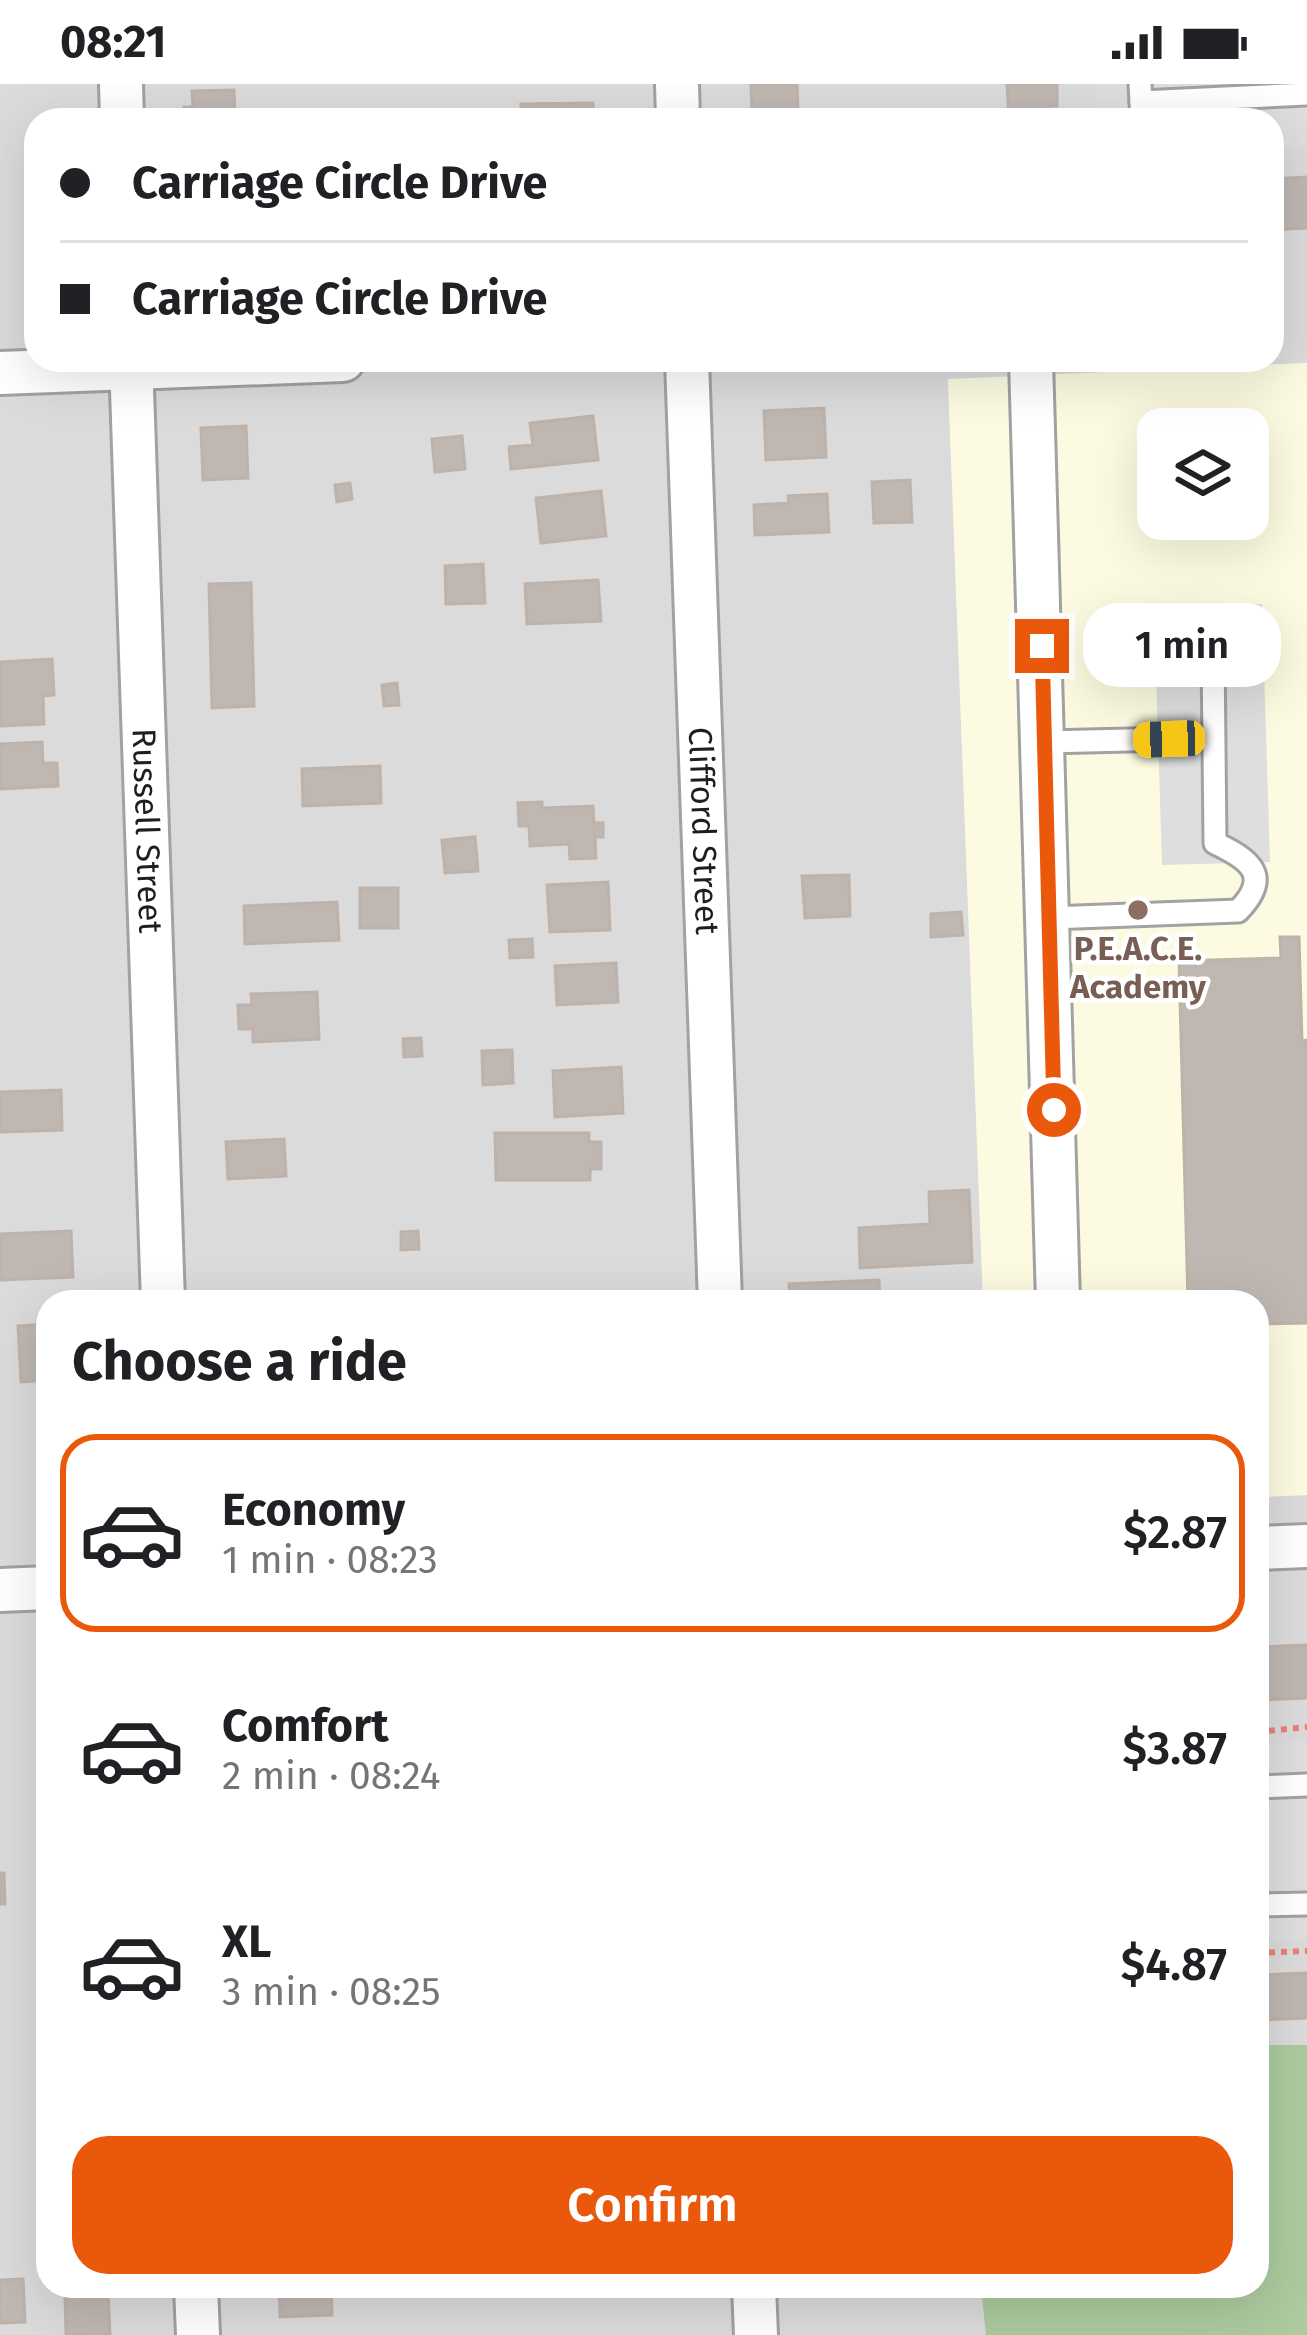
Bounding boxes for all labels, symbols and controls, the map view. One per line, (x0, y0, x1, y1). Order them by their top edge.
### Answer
text: 08:21 (60, 15, 166, 69)
text: Carriage Circle Drive (132, 156, 547, 210)
text: Carriage Circle Drive (132, 272, 547, 326)
map controls (1137, 408, 1269, 540)
button: layers (1137, 408, 1269, 540)
callout: 1 min (1084, 604, 1282, 688)
route end (1015, 619, 1069, 673)
text: 1 min (1135, 622, 1229, 668)
car (1132, 720, 1206, 758)
street label: Clifford Street (680, 726, 727, 935)
street label: Russell Street (124, 727, 170, 934)
marker: P.E.A.C.E. Academy (1125, 897, 1151, 923)
place label: P.E.A.C.E. Academy (1069, 929, 1207, 1007)
route start (1027, 1083, 1081, 1137)
text: Choose a ride (72, 1330, 407, 1394)
icon: car (78, 1479, 186, 1587)
text: Economy (222, 1483, 405, 1537)
text: $2.87 (1123, 1506, 1227, 1560)
text: 1 min · 08:23 (222, 1537, 438, 1583)
icon: car (78, 1695, 186, 1803)
text: Comfort (222, 1699, 389, 1753)
text: $3.87 (1123, 1722, 1227, 1776)
text: 2 min · 08:24 (222, 1753, 441, 1799)
icon: car (78, 1911, 186, 2019)
text: XL (222, 1915, 271, 1969)
text: $4.87 (1121, 1938, 1227, 1992)
text: 3 min · 08:25 (222, 1969, 441, 2015)
button: Confirm (72, 2136, 1233, 2274)

